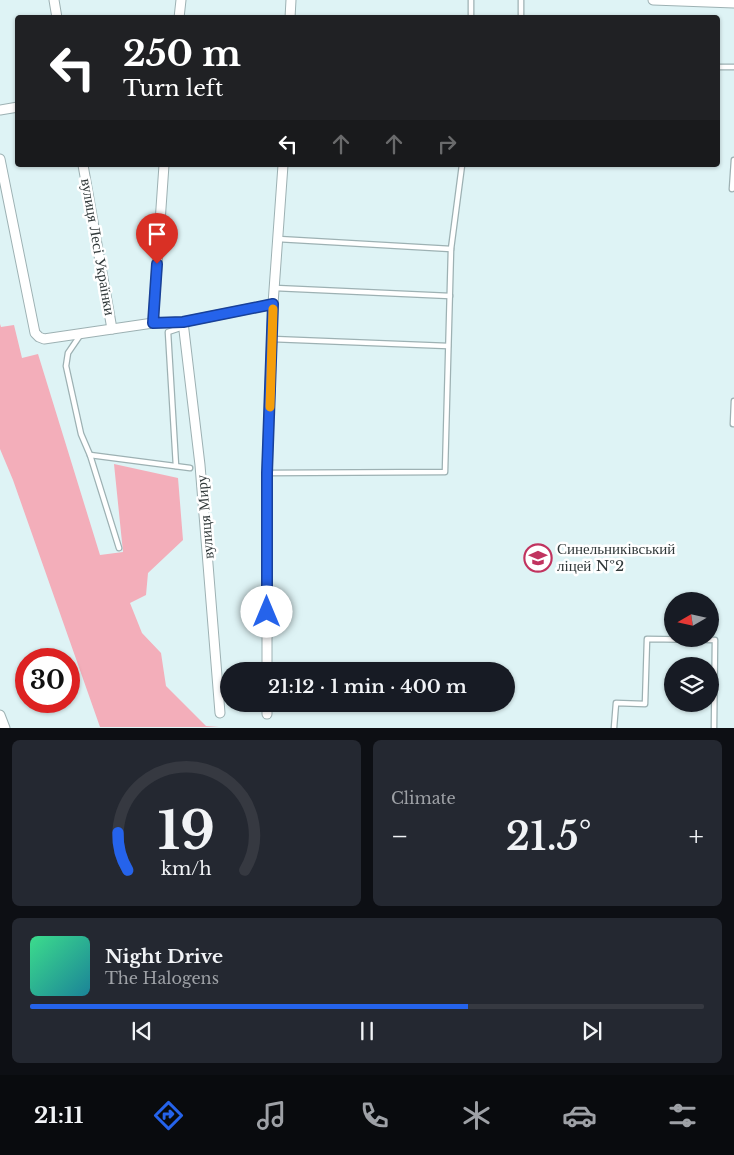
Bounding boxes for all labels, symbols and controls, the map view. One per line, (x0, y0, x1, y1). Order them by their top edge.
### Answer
text: 250 m (123, 32, 241, 75)
icon: left (40, 35, 105, 100)
text: Turn left (123, 75, 223, 102)
icon: left (274, 130, 302, 158)
icon: ahead (327, 130, 355, 158)
icon: ahead (380, 130, 408, 158)
icon: right (433, 130, 461, 158)
street label: вулиця Лесі Українки (77, 177, 120, 317)
pin (136, 213, 178, 264)
icon: arrive (143, 220, 171, 248)
street label: вулиця Миру (191, 474, 218, 560)
place label: Синельниківський ліцей №2 (557, 539, 675, 575)
school or university icon: Синельниківський ліцей №2 (523, 543, 553, 573)
position arrow (240, 585, 292, 637)
north arrow (664, 592, 719, 648)
map controls (664, 592, 719, 712)
speed limit sign: 30 (15, 648, 80, 713)
button: layers (664, 657, 719, 712)
text: 21:12 · 1 min · 400 m (268, 675, 467, 698)
text: Climate (391, 788, 456, 808)
text: 19 (158, 799, 215, 863)
text: 21.5° (506, 813, 592, 860)
text: − (391, 819, 409, 854)
text: + (689, 819, 704, 854)
text: km/h (161, 858, 212, 880)
text: Night Drive (105, 945, 223, 968)
text: The Halogens (105, 968, 219, 988)
icon: previous (128, 1017, 156, 1045)
icon: pause (353, 1017, 381, 1045)
icon: next (578, 1017, 606, 1045)
icon: directions (151, 1098, 186, 1133)
icon: music (254, 1098, 289, 1133)
icon: phone (357, 1098, 392, 1133)
icon: climate (459, 1098, 494, 1133)
icon: car (562, 1098, 597, 1133)
icon: filters (665, 1098, 700, 1133)
text: 21:11 (34, 1102, 83, 1129)

